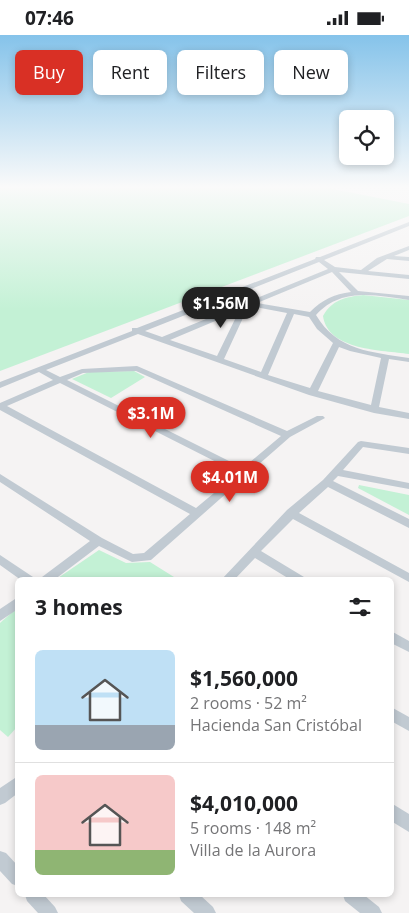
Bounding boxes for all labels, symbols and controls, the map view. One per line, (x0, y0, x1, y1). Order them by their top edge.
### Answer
text: 07:46 (25, 5, 74, 31)
chip: Buy (15, 50, 83, 95)
chip: Rent (93, 50, 167, 95)
chip: Filters (177, 50, 264, 95)
chip: New (274, 50, 348, 95)
map controls (339, 110, 394, 165)
button: locate (339, 110, 394, 165)
pin: $1.56M (180, 287, 262, 329)
text: $1.56M (193, 292, 249, 314)
pin: $3.1M (116, 397, 186, 439)
text: $3.1M (127, 402, 175, 424)
pin: $4.01M (189, 461, 271, 503)
text: $4.01M (202, 466, 258, 488)
text: 3 homes (35, 593, 123, 621)
icon: filters (346, 593, 374, 621)
text: $1,560,000 (190, 664, 298, 692)
icon: home (75, 670, 135, 730)
text: 2 rooms · 52 m² (190, 692, 307, 714)
text: Hacienda San Cristóbal (190, 714, 362, 736)
text: $4,010,000 (190, 789, 298, 817)
icon: home (75, 795, 135, 855)
text: 5 rooms · 148 m² (190, 817, 316, 839)
text: Villa de la Aurora (190, 839, 316, 861)

